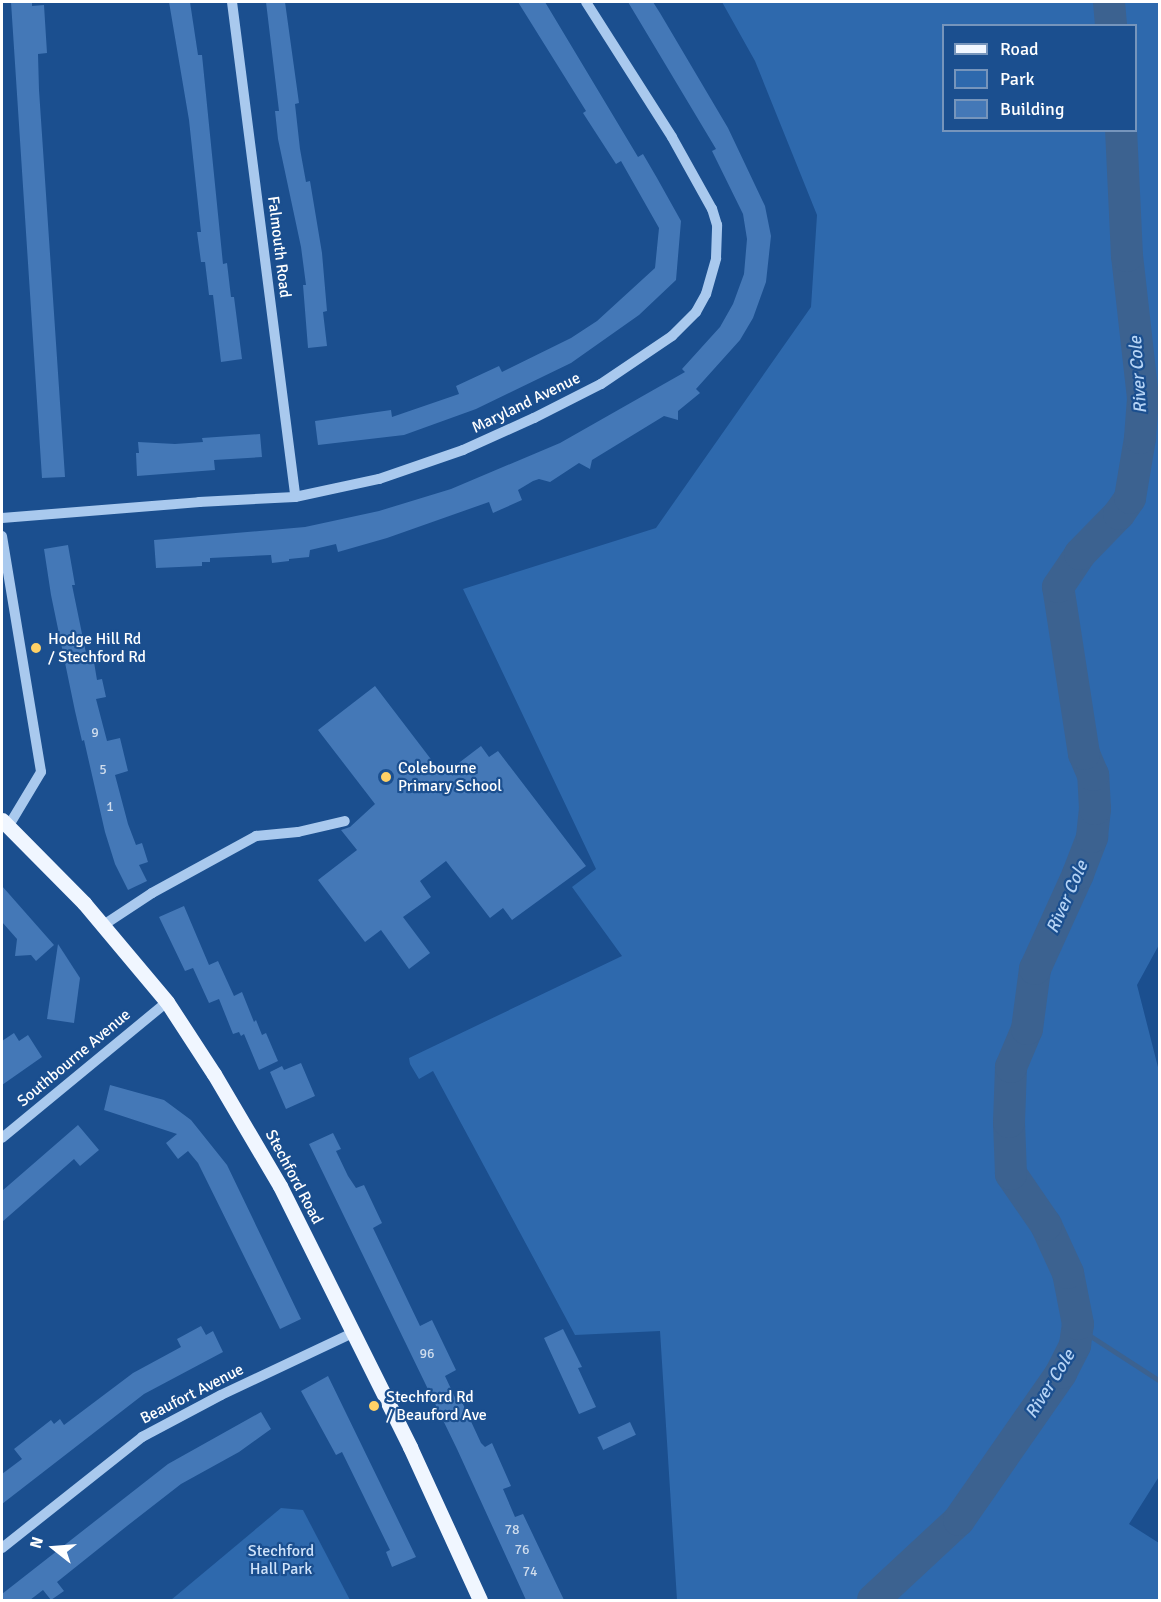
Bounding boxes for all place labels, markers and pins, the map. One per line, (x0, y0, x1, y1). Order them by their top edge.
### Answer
place label: Hodge Hill Rd / Stechford Rd (48, 629, 146, 667)
marker: Hodge Hill Rd / Stechford Rd (29, 641, 43, 655)
place label: Colebourne Primary School (398, 758, 502, 796)
marker: Colebourne Primary School (379, 770, 393, 784)
place label: Stechford Rd / Beauford Ave (386, 1387, 487, 1425)
marker: Stechford Rd / Beauford Ave (367, 1399, 381, 1413)

